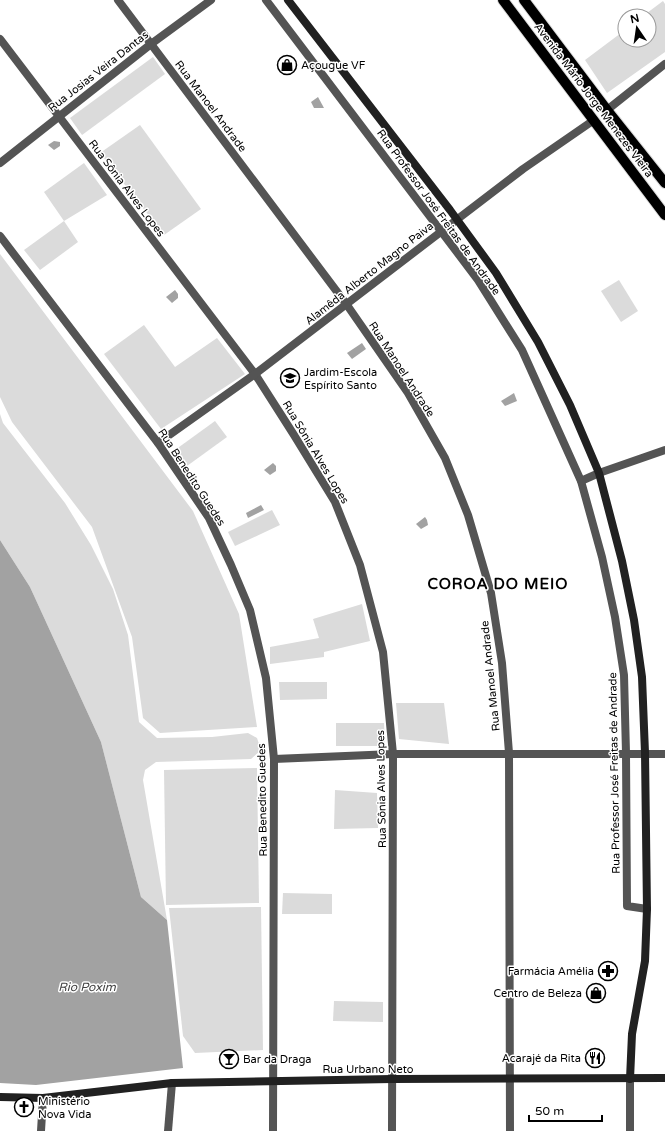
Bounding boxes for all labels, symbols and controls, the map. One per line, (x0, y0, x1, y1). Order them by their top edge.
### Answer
north arrow (617, 8, 657, 48)
text: N (629, 11, 641, 26)
street label: Avenida Mário Jorge Menezes Vieira (531, 21, 656, 180)
street label: Rua Josias Veira Dantas (46, 28, 151, 115)
shop icon: Açougue VF (276, 54, 298, 76)
street label: Rua Manoel Andrade (172, 58, 249, 155)
place label: Açougue VF (301, 59, 366, 72)
street label: Rua Professor José Freitas de Andrade (374, 127, 503, 298)
street label: Rua Sônia Alves Lopes (86, 137, 167, 239)
street label: Alamêda Alberto Magno Paiva (303, 219, 436, 328)
street label: Rua Manoel Andrade (366, 319, 437, 419)
place label: Jardim-Escola Espírito Santo (304, 366, 377, 392)
school or university icon: Jardim-Escola Espírito Santo (279, 367, 301, 389)
street label: Rua Sônia Alves Lopes (280, 398, 352, 506)
street label: Rua Benedito Guedes (155, 426, 228, 528)
district label: COROA DO MEIO (428, 575, 568, 593)
street label: Rua Manoel Andrade (478, 620, 503, 732)
street label: Rua Professor José Freitas de Andrade (606, 672, 623, 874)
street label: Rua Sônia Alves Lopes (374, 730, 389, 848)
street label: Rua Benedito Guedes (255, 743, 270, 857)
pharmacy icon: Farmácia Amélia (597, 960, 619, 982)
place label: Farmácia Amélia (508, 965, 594, 978)
water label: Rio Poxim (58, 980, 117, 994)
shop icon: Centro de Beleza (585, 982, 607, 1004)
place label: Centro de Beleza (493, 987, 582, 1000)
restaurant icon: Acarajé da Rita (584, 1047, 606, 1069)
bar icon: Bar da Draga (218, 1048, 240, 1070)
place label: Acarajé da Rita (502, 1052, 581, 1065)
place label: Bar da Draga (243, 1053, 312, 1066)
street label: Rua Urbano Neto (322, 1063, 414, 1076)
place label: Ministério Nova Vida (38, 1095, 91, 1121)
church icon: Ministério Nova Vida (13, 1096, 35, 1118)
scale bar (529, 1097, 602, 1123)
text: 50 m (535, 1104, 564, 1118)

